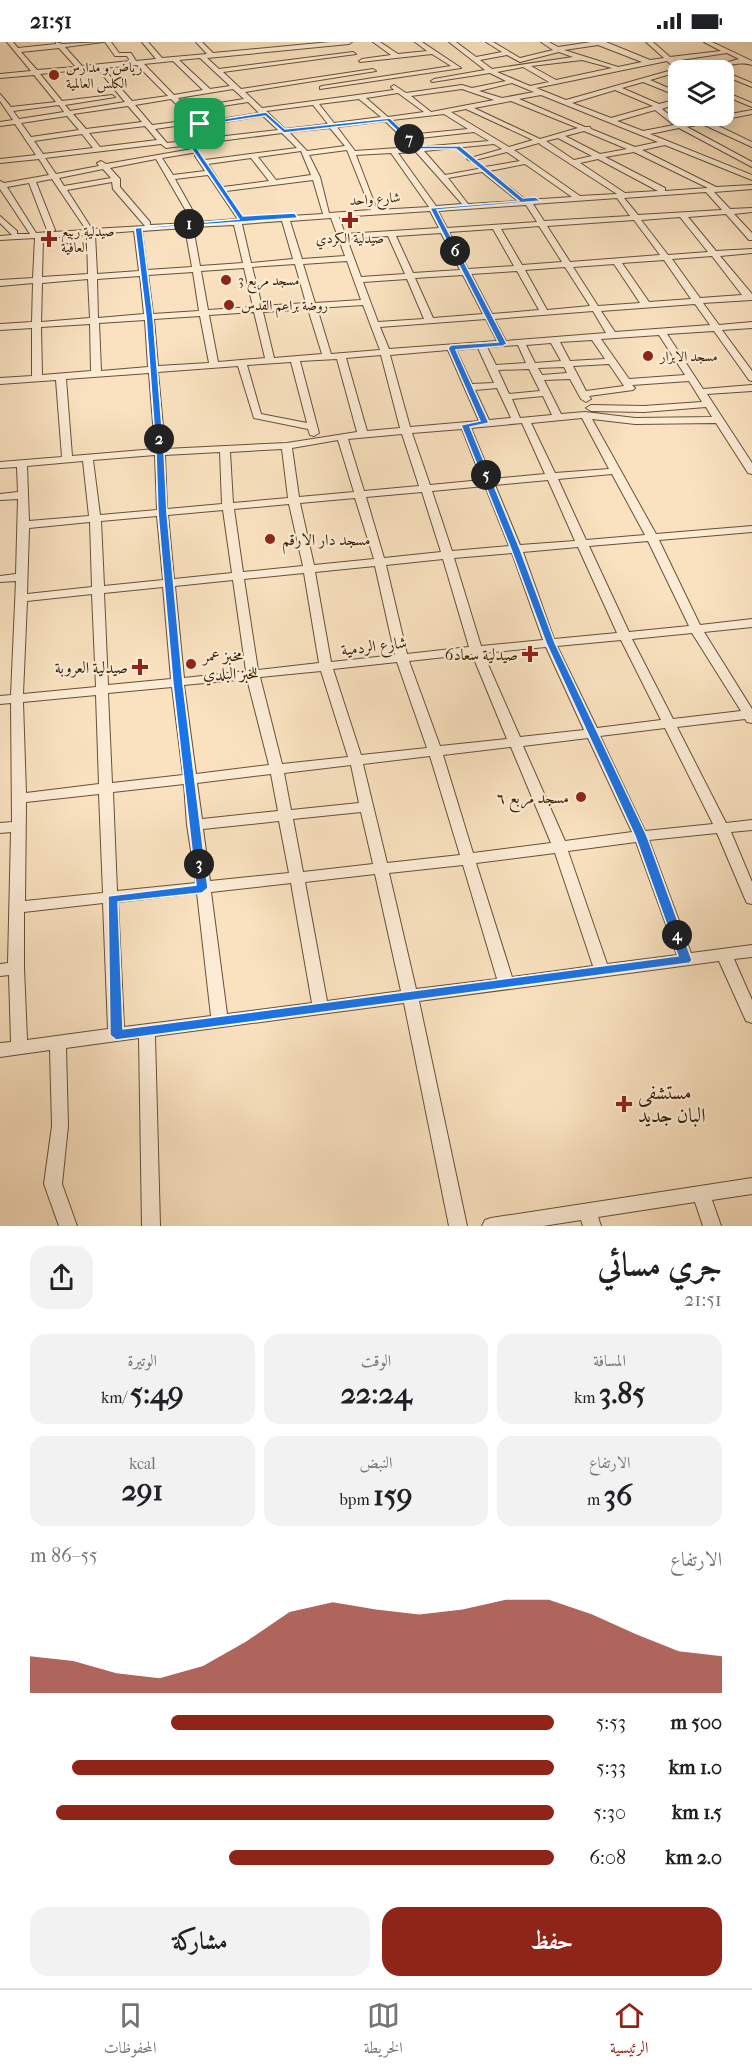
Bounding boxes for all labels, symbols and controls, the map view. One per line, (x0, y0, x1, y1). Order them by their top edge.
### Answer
text: 21:51 (30, 8, 72, 34)
place label: رياض و مدارس الكلس العالمية (66, 59, 142, 93)
map controls (668, 60, 734, 126)
button: layers (668, 60, 734, 126)
marker: رياض و مدارس الكلس العالمية (47, 68, 61, 82)
pin (174, 98, 225, 149)
icon: arrive (183, 107, 216, 140)
pin: 7 (394, 124, 424, 154)
text: 7 (405, 129, 413, 148)
street label: شارع واحد (349, 189, 401, 212)
pin: 1 (174, 209, 204, 239)
marker: صيدلية الكردي (343, 213, 357, 227)
text: 1 (186, 214, 192, 233)
place label: صيدلية ربيع العافية (61, 223, 114, 256)
place label: صيدلية الكردي (316, 230, 384, 250)
marker: صيدلية ربيع العافية (42, 232, 56, 246)
pin: 6 (440, 236, 470, 266)
text: 6 (451, 241, 459, 260)
place label: مسجد مربع 3 (238, 272, 299, 294)
marker: مسجد مربع 3 (219, 273, 233, 287)
place label: روضة براعم القدس (241, 297, 328, 319)
marker: روضة براعم القدس (222, 298, 236, 312)
place label: مسجد الابرار (658, 348, 718, 365)
marker: مسجد الابرار (641, 349, 655, 363)
pin: 2 (144, 424, 174, 454)
text: 2 (155, 429, 163, 448)
pin: 5 (471, 460, 501, 490)
text: 5 (483, 465, 489, 484)
place label: مسجد دار الارقم (282, 530, 371, 555)
marker: مسجد دار الارقم (263, 532, 277, 546)
street label: شارع الردمية (340, 633, 409, 663)
place label: صيدلية سعاد6 (445, 645, 518, 664)
place label: مخبز عمر للخبز البلدي (201, 646, 258, 686)
marker: صيدلية سعاد6 (523, 647, 537, 661)
marker: مخبز عمر للخبز البلدي (184, 657, 198, 671)
place label: صيدلية العروبة (55, 658, 128, 678)
marker: صيدلية العروبة (133, 660, 147, 674)
place label: مسجد مربع ٦ (496, 788, 569, 813)
marker: مسجد مربع ٦ (574, 790, 588, 804)
pin: 3 (184, 849, 214, 879)
text: 3 (196, 854, 202, 873)
pin: 4 (662, 920, 692, 950)
text: 4 (672, 925, 682, 944)
place label: مستشفى البان جديد (638, 1081, 706, 1127)
marker: مستشفى البان جديد (615, 1095, 633, 1113)
button: share (30, 1246, 93, 1309)
text: جري مسائي (597, 1246, 722, 1285)
text: 21:51 (684, 1288, 722, 1311)
text: الوتيرة (128, 1351, 157, 1370)
text: الوقت (361, 1351, 391, 1370)
text: المسافة (593, 1351, 626, 1370)
text: 5:49 (130, 1376, 184, 1411)
text: 22:24 (340, 1376, 412, 1411)
text: 3.85 (599, 1376, 645, 1411)
text: /km (101, 1388, 130, 1407)
text: km (574, 1388, 599, 1407)
text: النبض (360, 1453, 393, 1472)
text: الارتفاع (589, 1453, 630, 1472)
text: kcal (129, 1454, 156, 1473)
text: 291 (121, 1473, 163, 1508)
text: 159 (373, 1478, 413, 1513)
text: 36 (604, 1478, 632, 1513)
text: bpm (339, 1490, 373, 1509)
text: m (587, 1490, 604, 1509)
text: 55–86 m (30, 1544, 98, 1567)
text: الارتفاع (670, 1548, 722, 1571)
text: 5:53 (596, 1711, 626, 1734)
text: 500 m (670, 1711, 722, 1734)
text: 5:33 (596, 1756, 626, 1779)
text: 1.0 km (669, 1756, 722, 1779)
text: 5:30 (593, 1801, 626, 1824)
text: 1.5 km (672, 1801, 722, 1824)
text: 6:08 (589, 1846, 626, 1869)
text: 2.0 km (666, 1846, 722, 1869)
button: مشاركة (30, 1907, 370, 1976)
button: حفظ (382, 1907, 722, 1976)
tab: المحفوظات (104, 1999, 156, 2063)
tab: الخريطة (364, 1999, 403, 2063)
tab: الرئيسية (610, 1999, 648, 2063)

